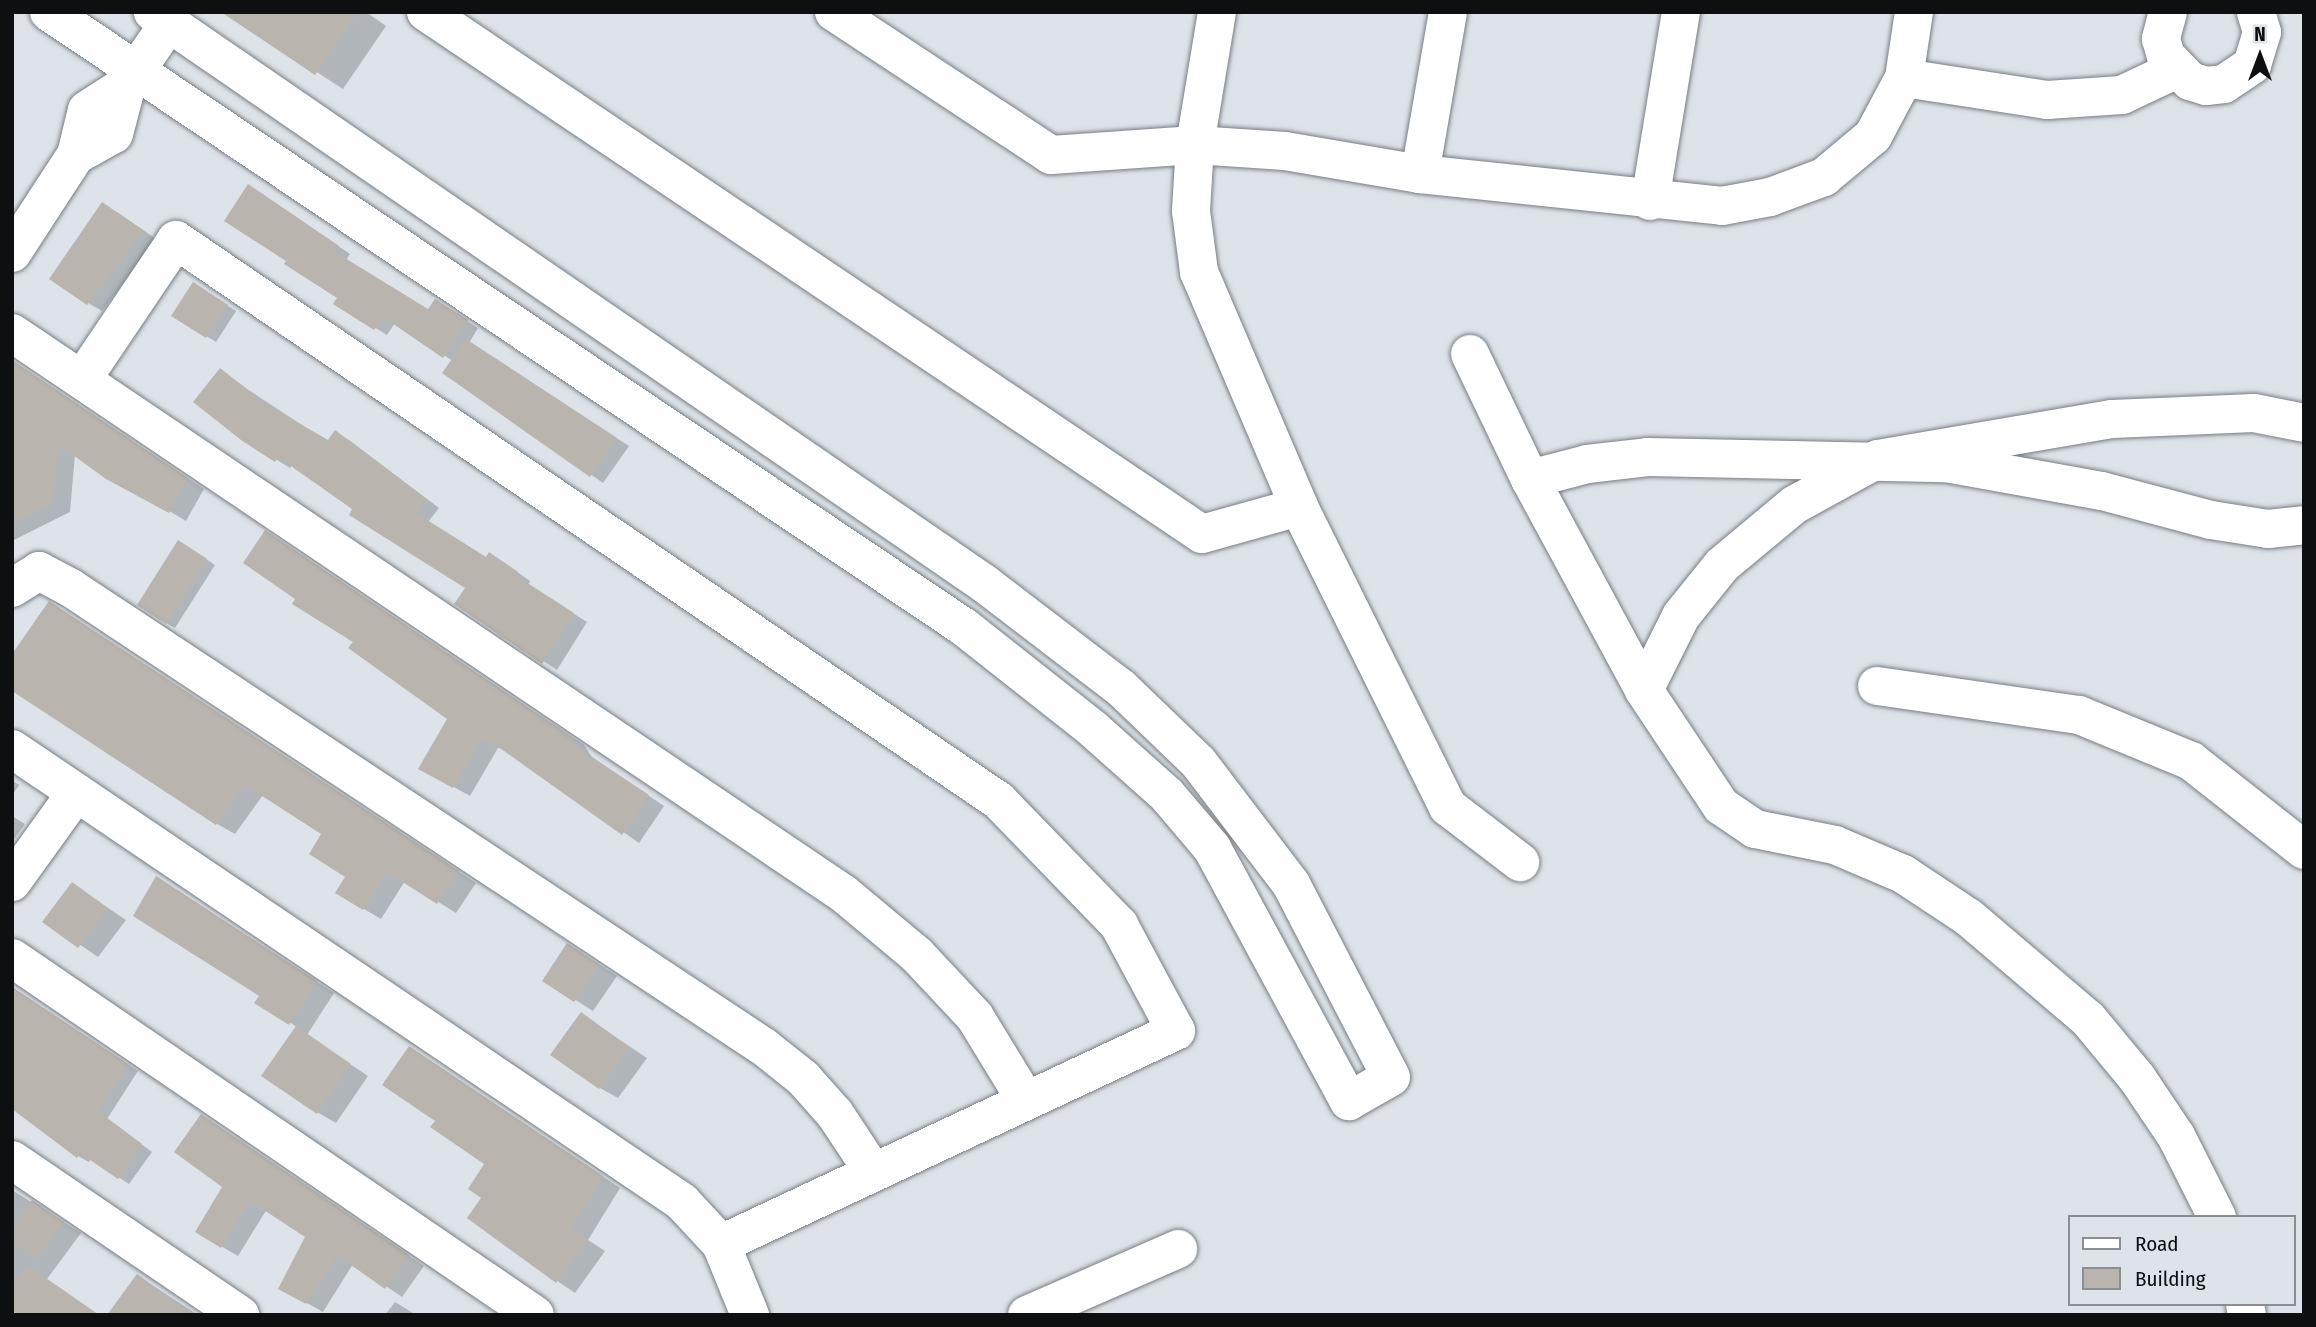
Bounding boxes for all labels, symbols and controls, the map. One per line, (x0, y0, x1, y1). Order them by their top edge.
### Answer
north arrow (2225, 21, 2295, 91)
text: N (2254, 23, 2266, 46)
legend (2068, 1215, 2295, 1306)
text: Road (2135, 1231, 2179, 1257)
text: Building (2135, 1266, 2206, 1292)

